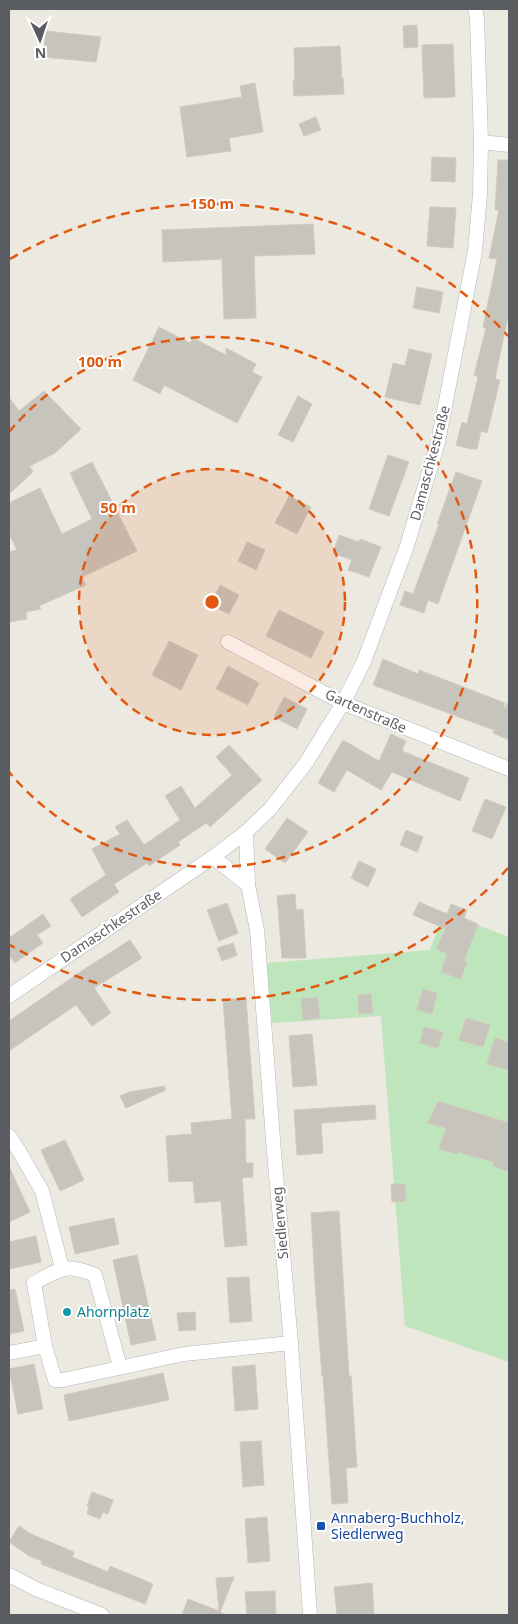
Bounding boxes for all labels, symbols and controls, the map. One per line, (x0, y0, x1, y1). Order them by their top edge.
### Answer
north arrow (15, 15, 65, 65)
text: N (35, 44, 47, 63)
text: 150 m (190, 193, 234, 213)
text: 100 m (78, 351, 122, 371)
street label: Damaschkestraße (405, 403, 454, 522)
text: 50 m (100, 497, 136, 517)
centre of rings (203, 593, 221, 611)
street label: Gartenstraße (322, 684, 410, 737)
street label: Damaschkestraße (56, 885, 165, 967)
street label: Siedlerweg (267, 1186, 292, 1260)
place label: Ahornplatz (77, 1302, 150, 1321)
marker: Ahornplatz (61, 1306, 73, 1318)
place label: Annaberg-Buchholz, Siedlerweg (331, 1508, 465, 1543)
marker: Annaberg-Buchholz, Siedlerweg (315, 1520, 327, 1532)

